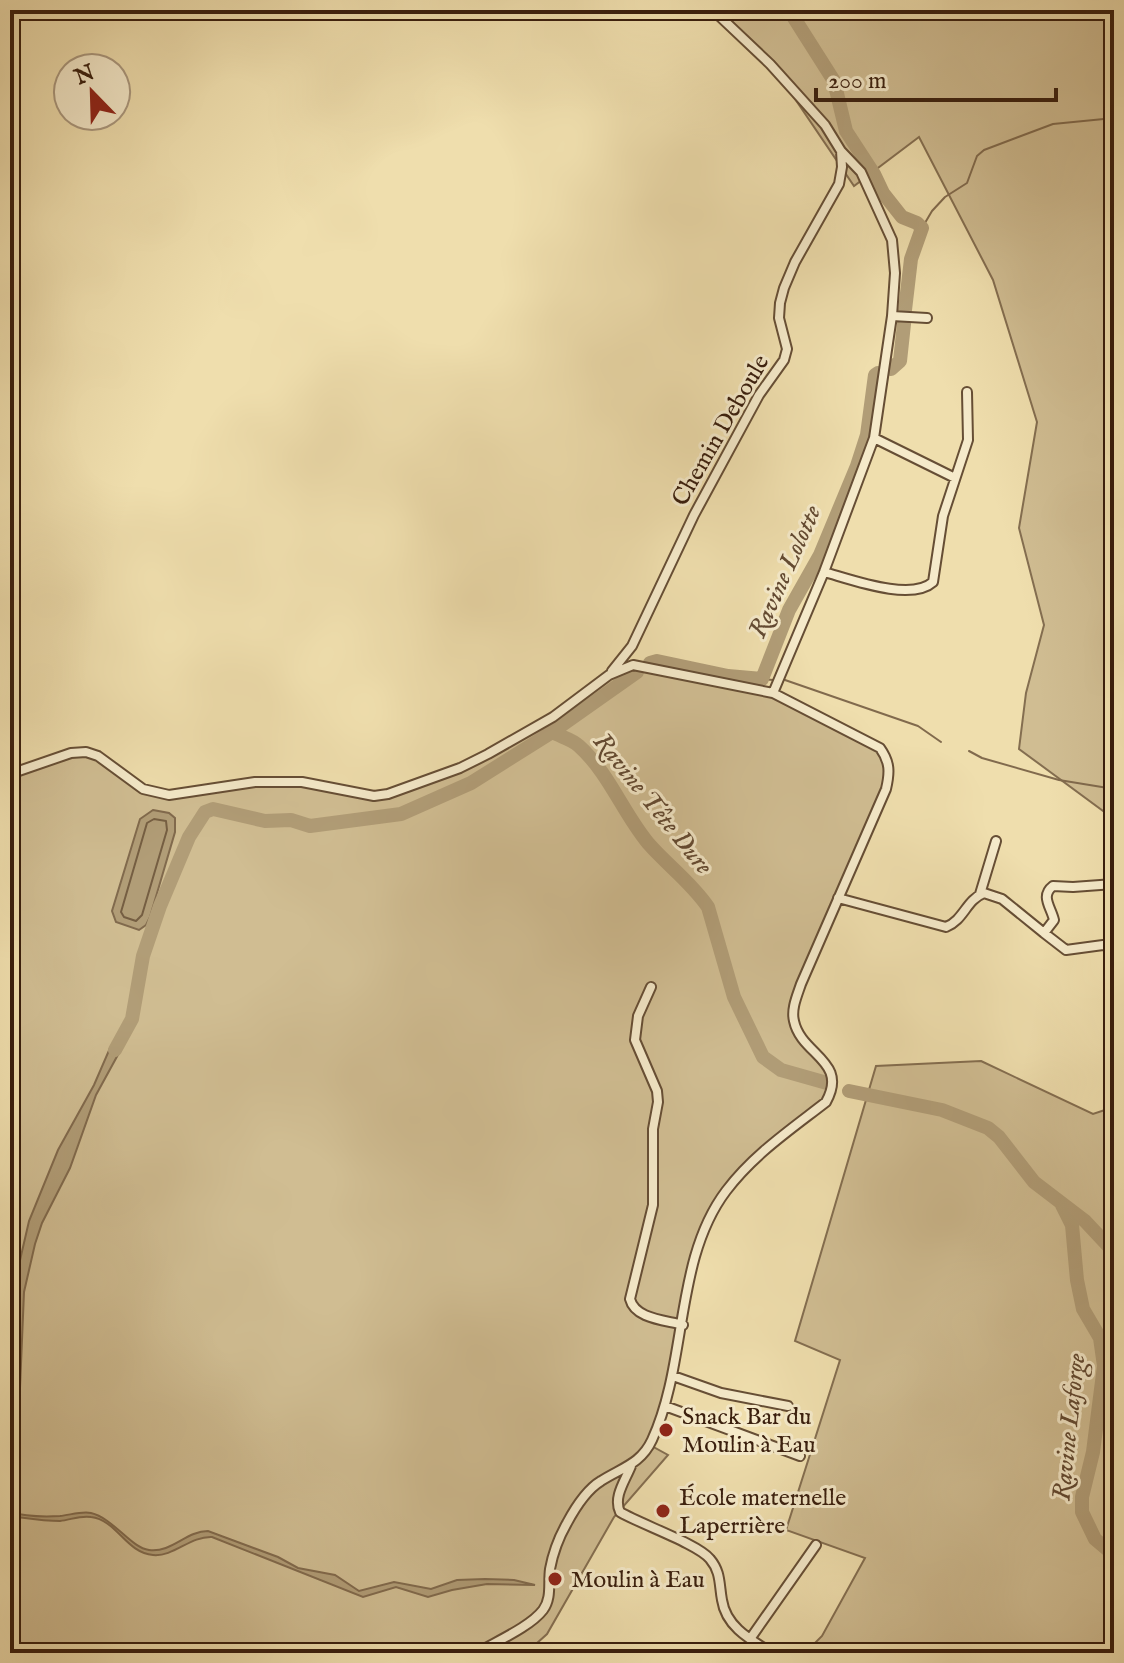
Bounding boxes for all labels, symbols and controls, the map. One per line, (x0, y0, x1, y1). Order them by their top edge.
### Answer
north arrow (52, 52, 132, 132)
scale bar (816, 52, 1056, 102)
text: N (70, 59, 99, 92)
text: 200 m (828, 66, 887, 97)
street label: Chemin Deboule (665, 350, 777, 512)
water label: Ravine Lolotte (741, 500, 829, 643)
water label: Ravine Tête Dure (585, 726, 720, 882)
water label: Ravine Laforge (1045, 1352, 1095, 1503)
place label: Snack Bar du Moulin à Eau (682, 1402, 816, 1461)
marker: Snack Bar du Moulin à Eau (657, 1421, 675, 1439)
place label: École maternelle Laperrière (679, 1483, 846, 1542)
marker: École maternelle Laperrière (654, 1502, 672, 1520)
place label: Moulin à Eau (571, 1565, 705, 1596)
marker: Moulin à Eau (546, 1570, 564, 1588)

